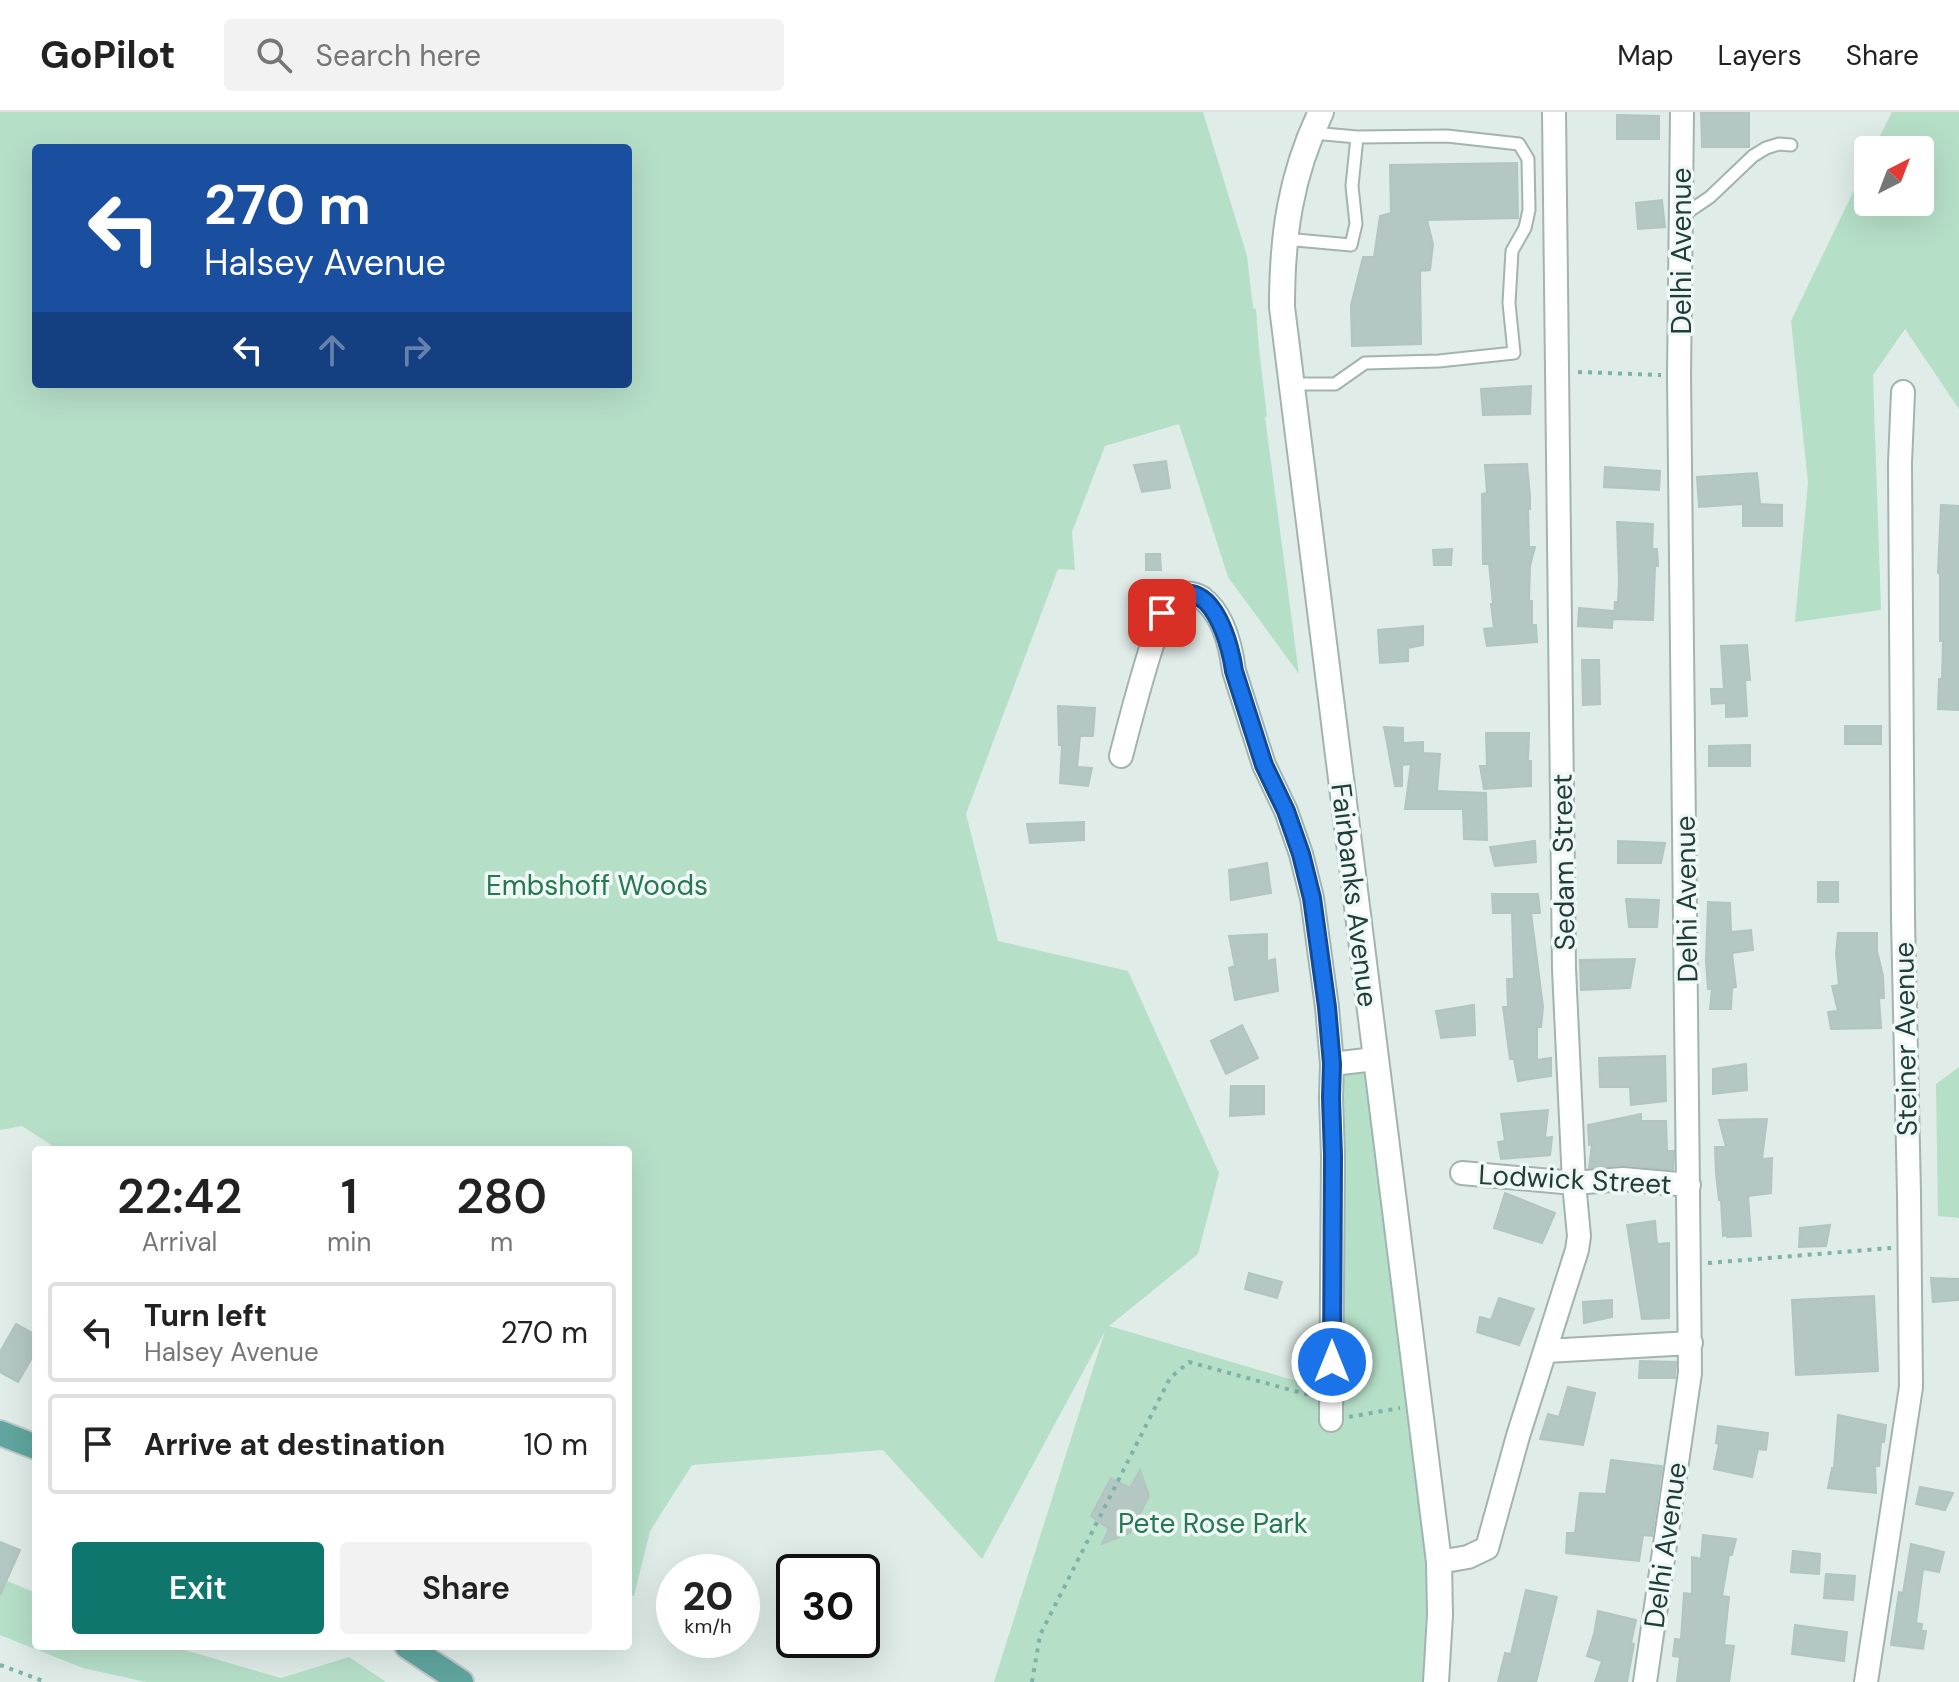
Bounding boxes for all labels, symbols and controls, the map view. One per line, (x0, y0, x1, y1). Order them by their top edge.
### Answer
search box (224, 19, 784, 91)
text: GoPilot (40, 30, 176, 80)
icon: search (252, 33, 296, 77)
text: Search here (316, 36, 481, 75)
text: Map (1617, 37, 1674, 74)
text: Layers (1718, 37, 1802, 74)
text: Share (1846, 37, 1919, 74)
north arrow (1854, 136, 1934, 216)
map controls (1854, 136, 1934, 216)
text: 270 m (204, 168, 371, 241)
street label: Delhi Avenue (1663, 168, 1700, 334)
icon: left (72, 176, 176, 280)
text: Halsey Avenue (204, 239, 446, 286)
icon: left (226, 328, 270, 372)
icon: ahead (310, 328, 354, 372)
icon: right (394, 328, 438, 372)
pin (1128, 579, 1196, 647)
icon: arrive (1140, 591, 1184, 635)
street label: Sedam Street (1543, 773, 1584, 951)
street label: Fairbanks Avenue (1322, 781, 1387, 1009)
street label: Delhi Avenue (1667, 815, 1706, 983)
park label: Embshoff Woods (486, 867, 708, 904)
street label: Steiner Avenue (1885, 941, 1926, 1136)
street label: Lodwick Street (1477, 1156, 1672, 1203)
text: 22:42 (117, 1165, 242, 1228)
text: 1 (341, 1165, 358, 1228)
text: 280 (456, 1165, 547, 1228)
text: Arrival (142, 1225, 217, 1259)
text: min (327, 1225, 371, 1259)
text: m (490, 1225, 513, 1259)
text: Turn left (144, 1296, 267, 1335)
icon: left (76, 1310, 120, 1354)
text: 270 m (500, 1313, 588, 1352)
position arrow (1290, 1320, 1374, 1404)
text: Halsey Avenue (144, 1335, 319, 1369)
icon: arrive (76, 1422, 120, 1466)
text: Arrive at destination (144, 1425, 445, 1464)
text: 10 m (523, 1425, 588, 1464)
street label: Delhi Avenue (1636, 1460, 1695, 1630)
park label: Pete Rose Park (1118, 1505, 1308, 1542)
button: Exit (72, 1542, 324, 1634)
button: Share (340, 1542, 592, 1634)
speed limit sign: 30 (776, 1554, 880, 1658)
text: 20 (682, 1570, 734, 1622)
text: km/h (684, 1613, 732, 1639)

